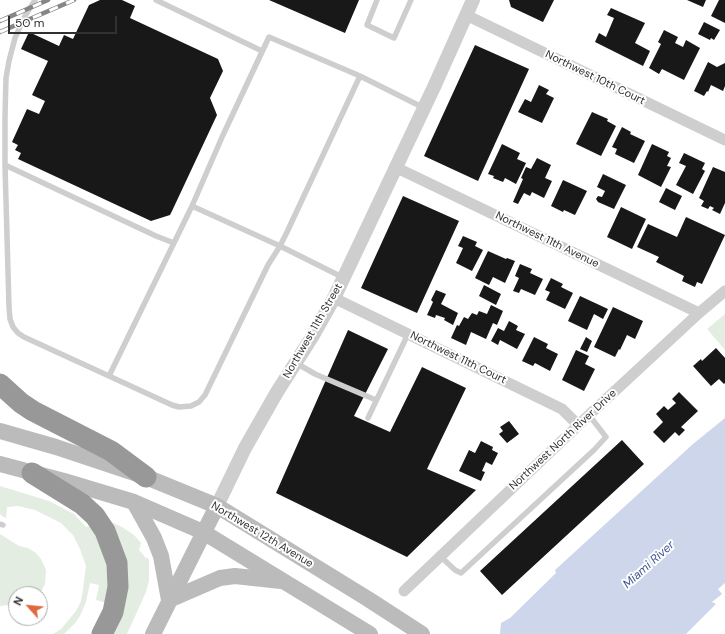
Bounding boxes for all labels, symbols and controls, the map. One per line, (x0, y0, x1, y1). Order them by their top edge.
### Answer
scale bar (10, 8, 119, 34)
text: 50 m (15, 15, 44, 31)
street label: Northwest 10th Court (543, 48, 647, 108)
street label: Northwest 11th Avenue (493, 209, 601, 271)
street label: Northwest 11th Street (280, 281, 346, 381)
street label: Northwest 11th Court (408, 329, 508, 387)
street label: Northwest North River Drive (507, 387, 619, 493)
street label: Northwest 12th Avenue (209, 499, 315, 571)
water label: Miami River (620, 538, 678, 592)
north arrow (8, 586, 48, 626)
text: N (10, 594, 26, 608)

